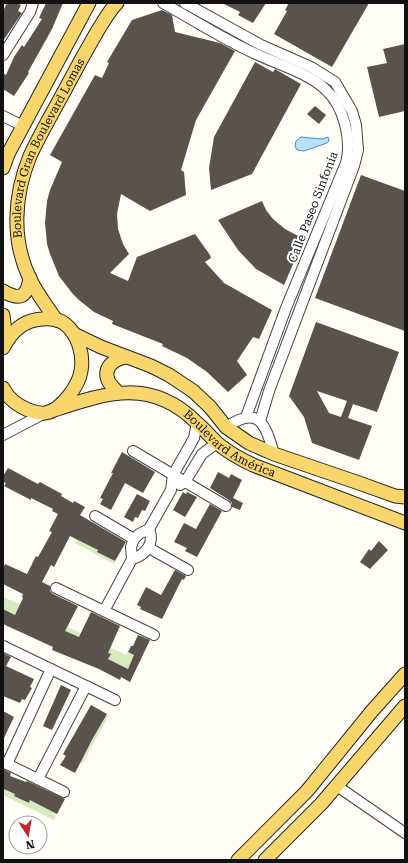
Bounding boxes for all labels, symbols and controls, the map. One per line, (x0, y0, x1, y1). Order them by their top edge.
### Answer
street label: Boulevard Gran Boulevard Lomas (10, 56, 88, 239)
street label: Calle Paseo Sinfonía (285, 149, 341, 265)
street label: Boulevard América (181, 407, 278, 480)
north arrow (8, 815, 48, 855)
text: N (24, 837, 35, 852)

